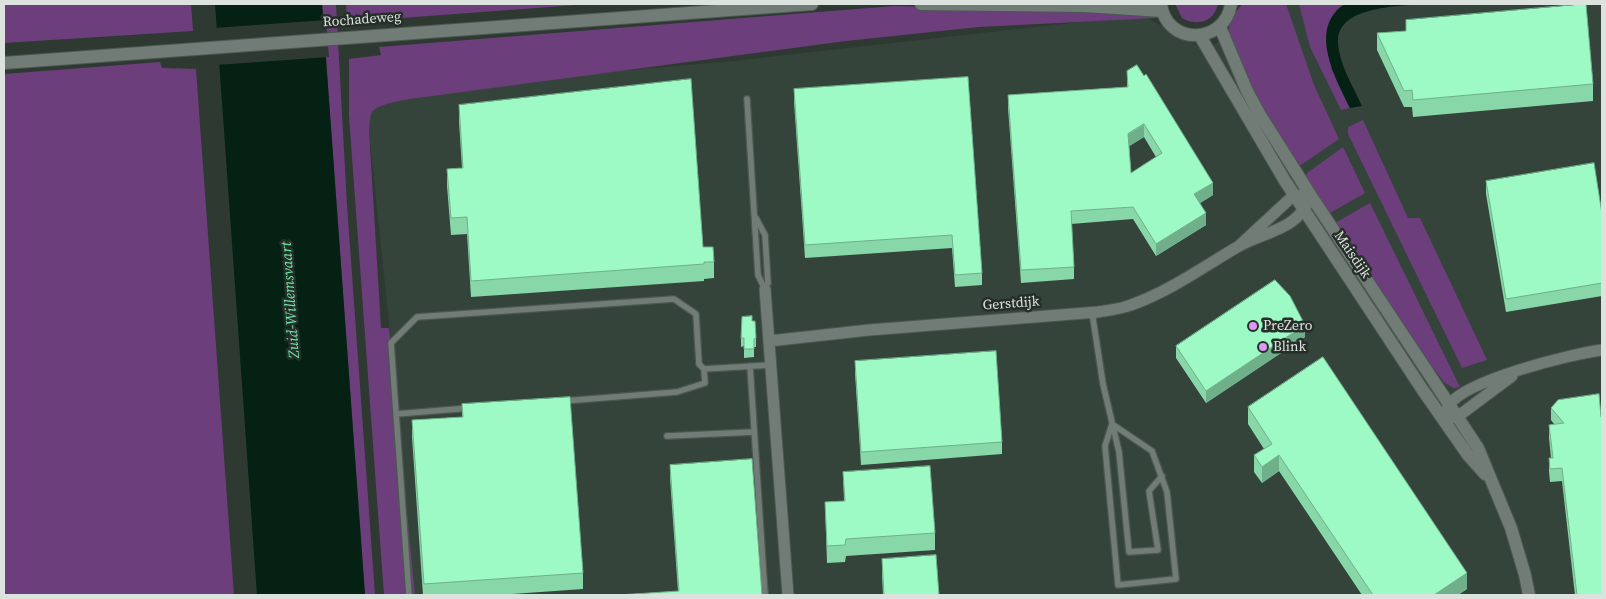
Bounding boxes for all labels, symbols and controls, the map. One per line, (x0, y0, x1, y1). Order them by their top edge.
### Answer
street label: Rochadeweg (322, 9, 402, 31)
street label: Maisdijk (1330, 228, 1374, 282)
water label: Zuid-Willemsvaart (278, 241, 304, 359)
street label: Gerstdijk (982, 294, 1040, 314)
place label: PreZero (1263, 318, 1312, 334)
marker: PreZero (1247, 320, 1259, 332)
place label: Blink (1273, 339, 1306, 355)
marker: Blink (1257, 341, 1269, 353)

